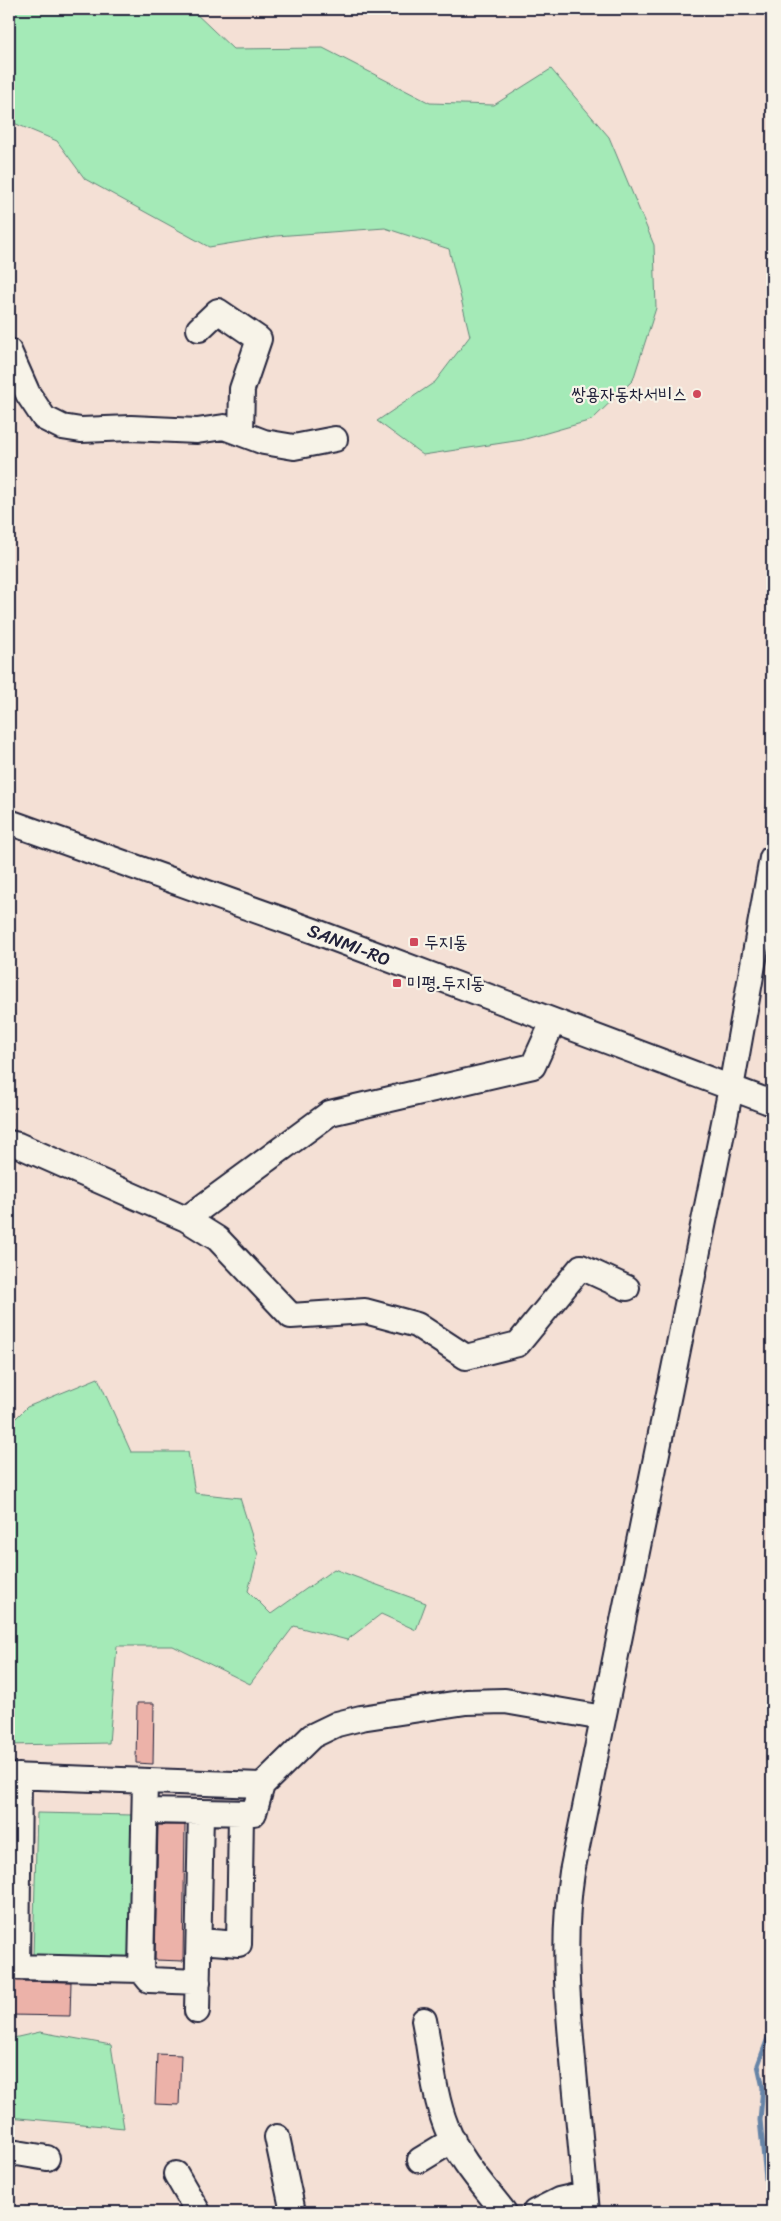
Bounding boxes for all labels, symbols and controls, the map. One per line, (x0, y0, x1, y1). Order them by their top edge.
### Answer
place label: 쌍용자동차서비스 (571, 378, 687, 410)
marker: 쌍용자동차서비스 (691, 388, 703, 400)
street label: SANMI-RO (303, 915, 395, 975)
place label: 두지동 (424, 926, 467, 958)
marker: 두지동 (408, 936, 420, 948)
place label: 미평.두지동 (407, 967, 485, 999)
marker: 미평.두지동 (391, 977, 403, 989)

